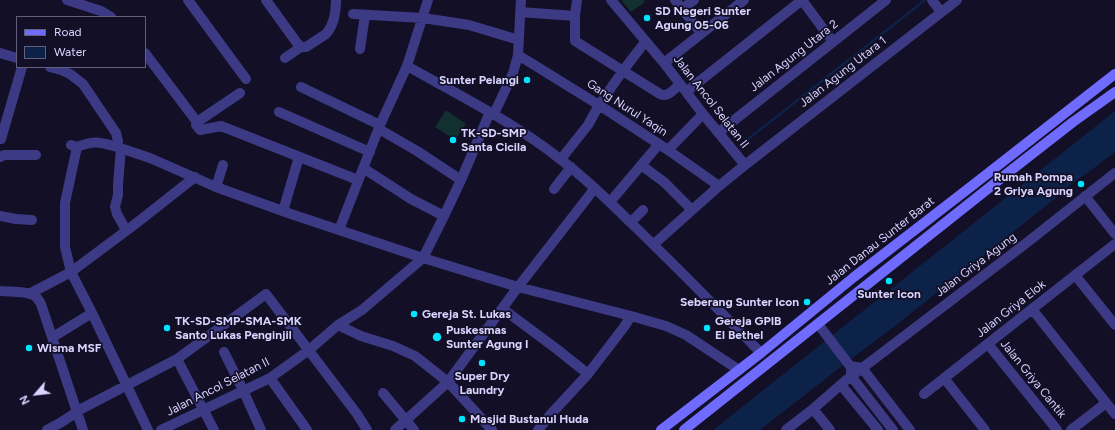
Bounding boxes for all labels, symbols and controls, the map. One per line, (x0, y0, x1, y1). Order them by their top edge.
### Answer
place label: SD Negeri Sunter Agung 05-06 (655, 4, 751, 32)
marker: SD Negeri Sunter Agung 05-06 (642, 13, 652, 23)
legend (16, 16, 146, 68)
street label: Jalan Agung Utara 2 (747, 17, 841, 95)
text: Road (54, 25, 82, 39)
street label: Jalan Agung Utara 1 (797, 34, 889, 110)
text: Water (54, 45, 86, 59)
street label: Jalan Ancol Selatan II (670, 53, 752, 151)
place label: Sunter Pelangi (439, 73, 519, 87)
marker: Sunter Pelangi (522, 75, 532, 85)
street label: Gang Nurul Yaqin (584, 77, 670, 139)
place label: TK-SD-SMP Santa Cicila (461, 126, 526, 154)
marker: TK-SD-SMP Santa Cicila (448, 135, 458, 145)
place label: Rumah Pompa 2 Griya Agung (994, 170, 1073, 198)
marker: Rumah Pompa 2 Griya Agung (1076, 179, 1086, 189)
street label: Jalan Danau Sunter Barat (823, 194, 937, 288)
street label: Jalan Griya Agung (933, 230, 1019, 300)
marker: Sunter Icon (884, 276, 894, 286)
street label: Jalan Griya Elok (973, 277, 1049, 341)
place label: Sunter Icon (857, 287, 921, 301)
place label: Seberang Sunter Icon (680, 295, 799, 309)
marker: Seberang Sunter Icon (802, 297, 812, 307)
place label: Gereja St. Lukas (422, 307, 511, 321)
marker: Gereja St. Lukas (409, 309, 419, 319)
place label: TK-SD-SMP-SMA-SMK Santo Lukas Penginjil (175, 314, 302, 342)
place label: Gereja GPIB El Bethel (715, 314, 781, 342)
marker: TK-SD-SMP-SMA-SMK Santo Lukas Penginjil (162, 323, 172, 333)
place label: Puskesmas Sunter Agung I (446, 323, 528, 351)
marker: Gereja GPIB El Bethel (702, 323, 712, 333)
marker: Puskesmas Sunter Agung I (431, 331, 443, 343)
street label: Jalan Griya Cantik (997, 337, 1069, 421)
place label: Wisma MSF (37, 341, 101, 355)
marker: Wisma MSF (24, 343, 34, 353)
street label: Jalan Ancol Selatan II (164, 355, 272, 419)
marker: Super Dry Laundry (477, 358, 487, 368)
place label: Super Dry Laundry (454, 369, 510, 397)
north arrow (16, 374, 56, 414)
text: N (17, 393, 33, 407)
place label: Masjid Bustanul Huda (470, 412, 589, 426)
marker: Masjid Bustanul Huda (457, 414, 467, 424)

